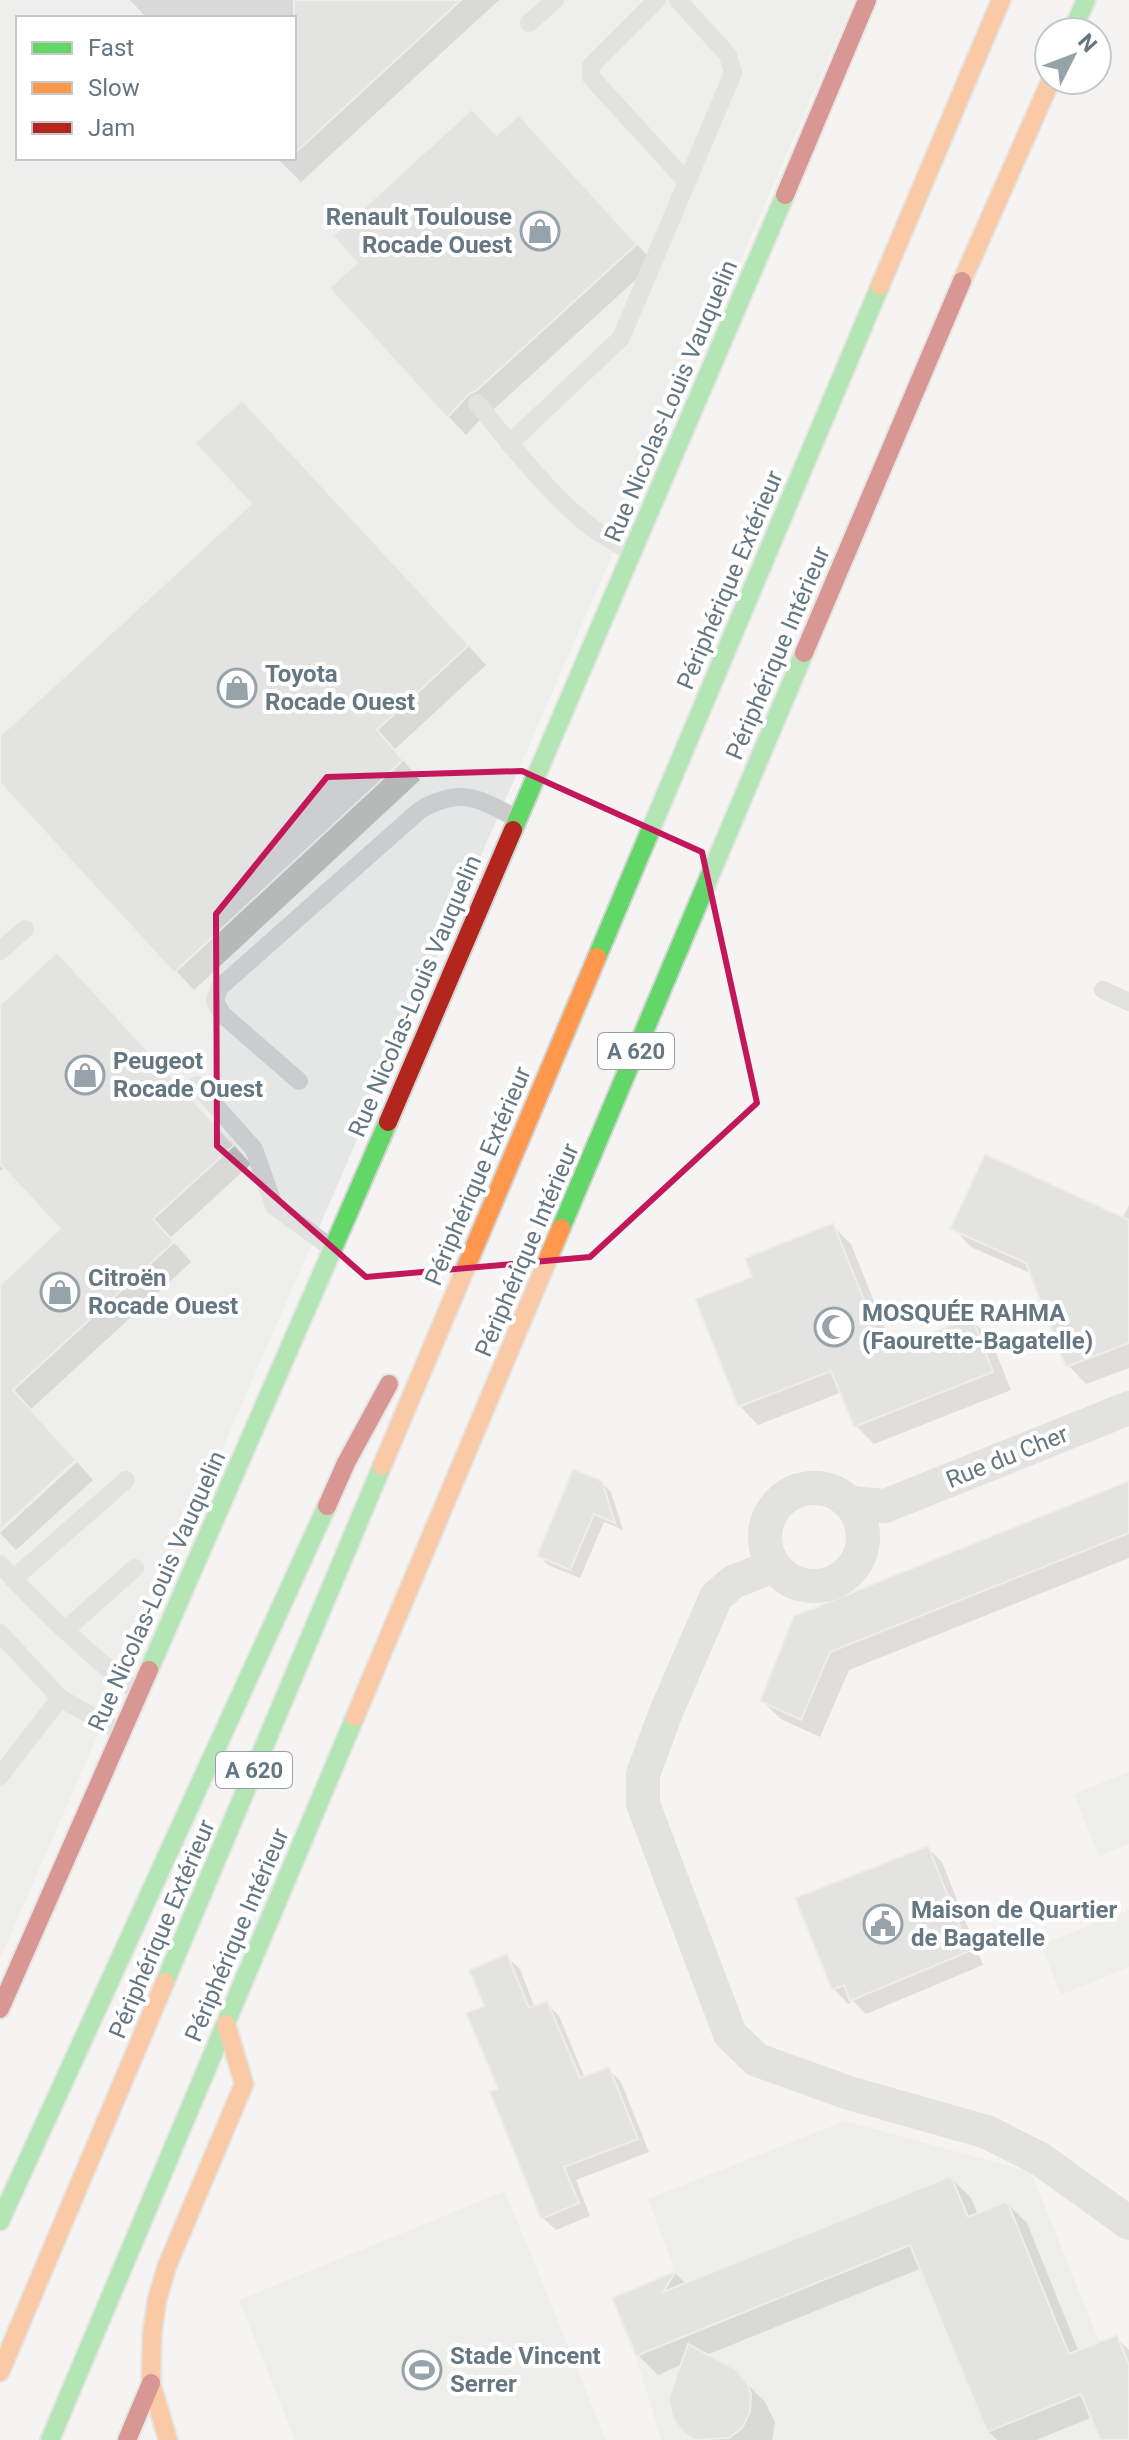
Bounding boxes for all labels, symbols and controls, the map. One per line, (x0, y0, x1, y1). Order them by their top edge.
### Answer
legend (16, 16, 296, 160)
north arrow (1033, 16, 1113, 96)
text: N (1073, 29, 1102, 57)
text: Fast (88, 34, 134, 62)
text: Slow (88, 74, 140, 102)
text: Jam (88, 114, 135, 142)
place label: Renault Toulouse Rocade Ouest (326, 203, 512, 259)
shop icon: Renault Toulouse Rocade Ouest (519, 210, 561, 252)
street label: Rue Nicolas-Louis Vauquelin (599, 256, 743, 546)
street label: Périphérique Extérieur (671, 466, 789, 694)
street label: Périphérique Intérieur (720, 542, 836, 764)
place label: Toyota Rocade Ouest (265, 660, 415, 716)
shop icon: Toyota Rocade Ouest (216, 667, 258, 709)
street label: Rue Nicolas-Louis Vauquelin (343, 851, 487, 1141)
road number: A 620 (598, 1033, 674, 1069)
place label: Peugeot Rocade Ouest (113, 1047, 263, 1103)
shop icon: Peugeot Rocade Ouest (64, 1054, 106, 1096)
street label: Périphérique Extérieur (419, 1062, 537, 1290)
street label: Périphérique Intérieur (469, 1139, 585, 1361)
place label: Citroën Rocade Ouest (88, 1264, 238, 1320)
shop icon: Citroën Rocade Ouest (39, 1271, 81, 1313)
place label: MOSQUÉE RAHMA (Faourette-Bagatelle) (862, 1299, 1093, 1355)
mosque icon: MOSQUÉE RAHMA (Faourette-Bagatelle) (813, 1306, 855, 1348)
street label: Rue du Cher (942, 1420, 1072, 1494)
street label: Rue Nicolas-Louis Vauquelin (83, 1447, 231, 1735)
road number: A 620 (216, 1752, 292, 1788)
street label: Périphérique Extérieur (103, 1815, 221, 2043)
street label: Périphérique Intérieur (179, 1824, 295, 2046)
place label: Maison de Quartier de Bagatelle (911, 1896, 1118, 1952)
public building icon: Maison de Quartier de Bagatelle (862, 1903, 904, 1945)
place label: Stade Vincent Serrer (450, 2342, 601, 2398)
sports icon: Stade Vincent Serrer (401, 2349, 443, 2391)

